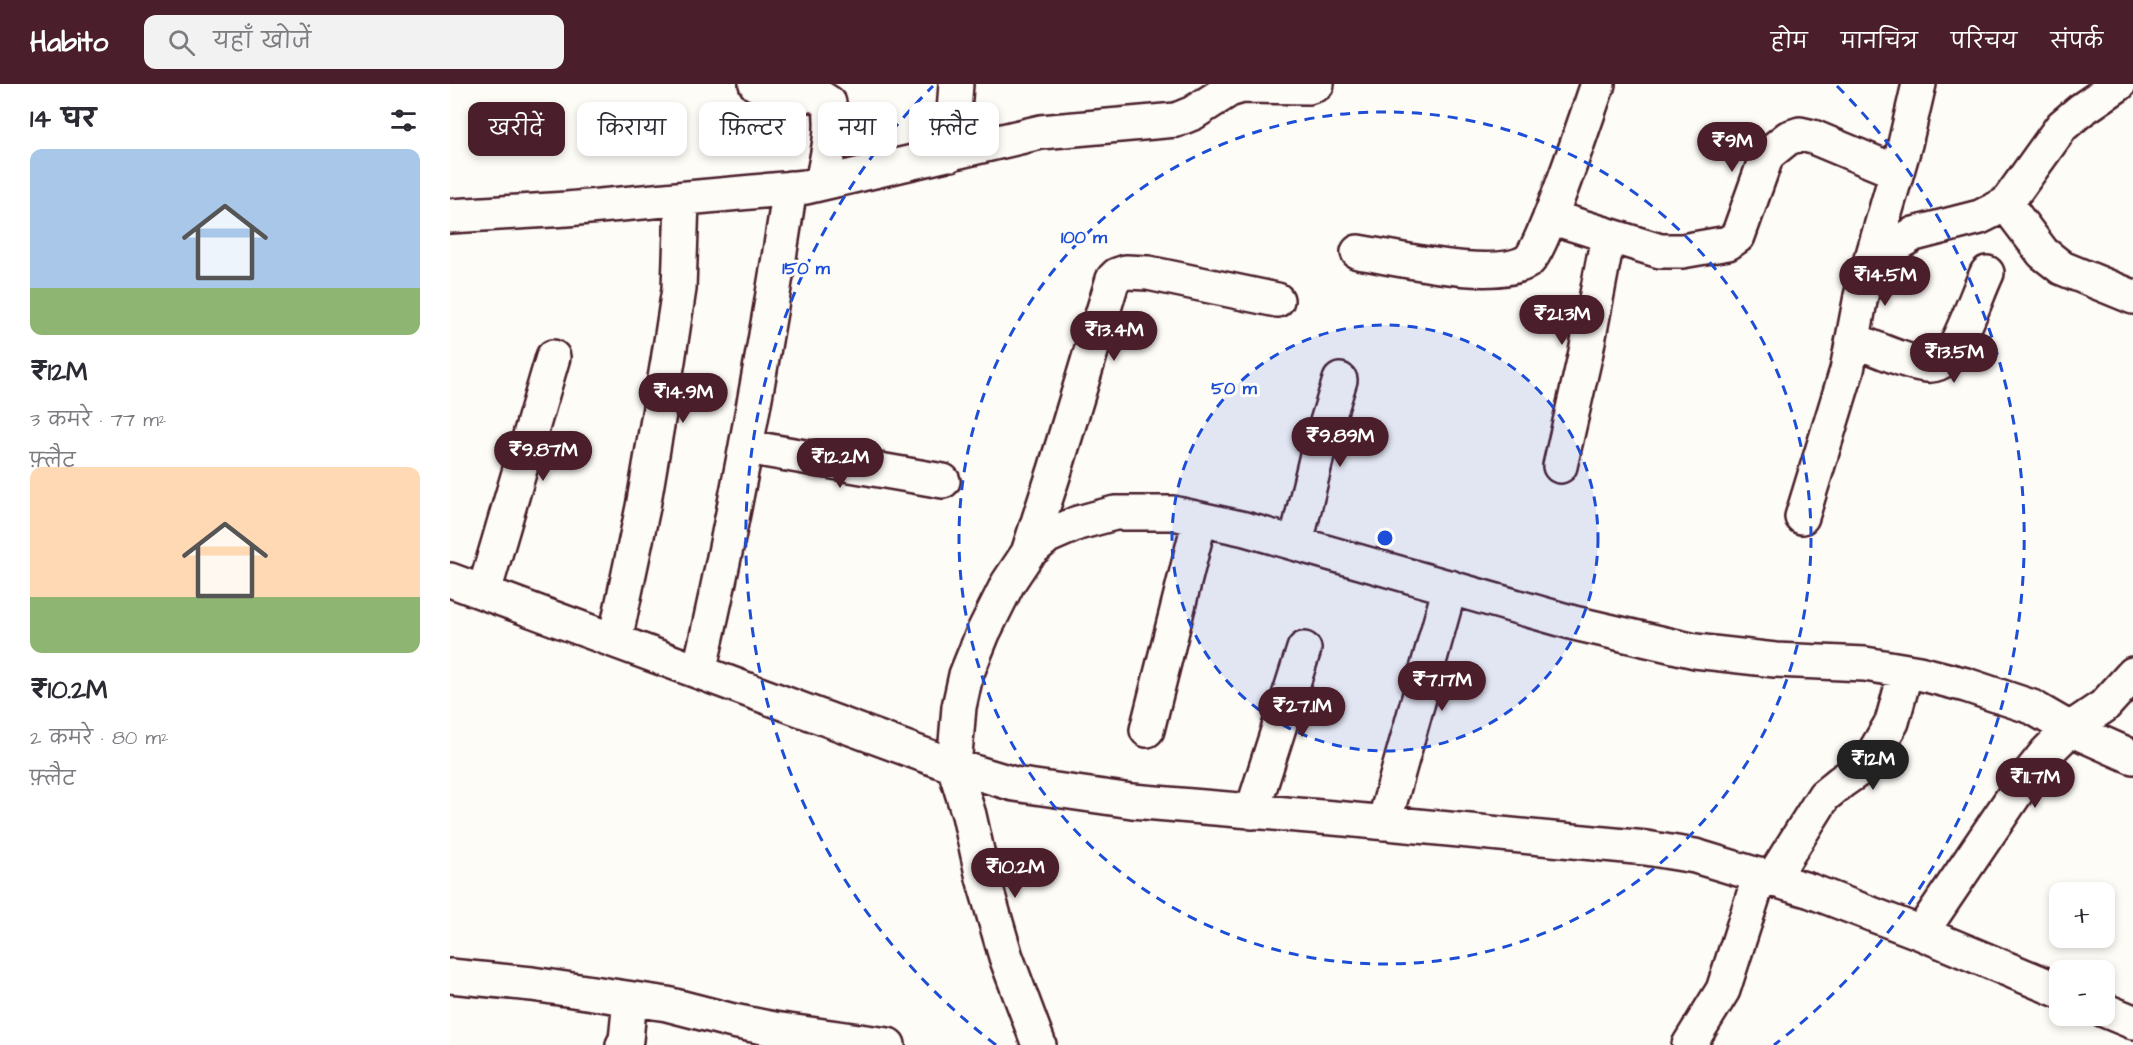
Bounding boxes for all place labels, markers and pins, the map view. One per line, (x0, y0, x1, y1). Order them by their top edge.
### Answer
pin: ₹9M (1703, 122, 1761, 173)
pin: ₹14.5M (1836, 256, 1934, 307)
pin: ₹21.3M (1513, 295, 1611, 346)
pin: ₹13.4M (1065, 311, 1163, 362)
pin: ₹13.5M (1905, 333, 2003, 384)
pin: ₹14.9M (634, 373, 732, 424)
pin: ₹9.89M (1291, 417, 1389, 468)
pin: ₹9.87M (494, 431, 592, 482)
pin: ₹12.2M (791, 438, 889, 489)
centre of rings (1375, 528, 1395, 548)
pin: ₹7.17M (1393, 661, 1491, 712)
pin: ₹27.1M (1253, 687, 1351, 738)
pin: ₹12M (1837, 740, 1909, 791)
pin: ₹11.7M (1986, 758, 2084, 809)
pin: ₹10.2M (966, 848, 1064, 899)

